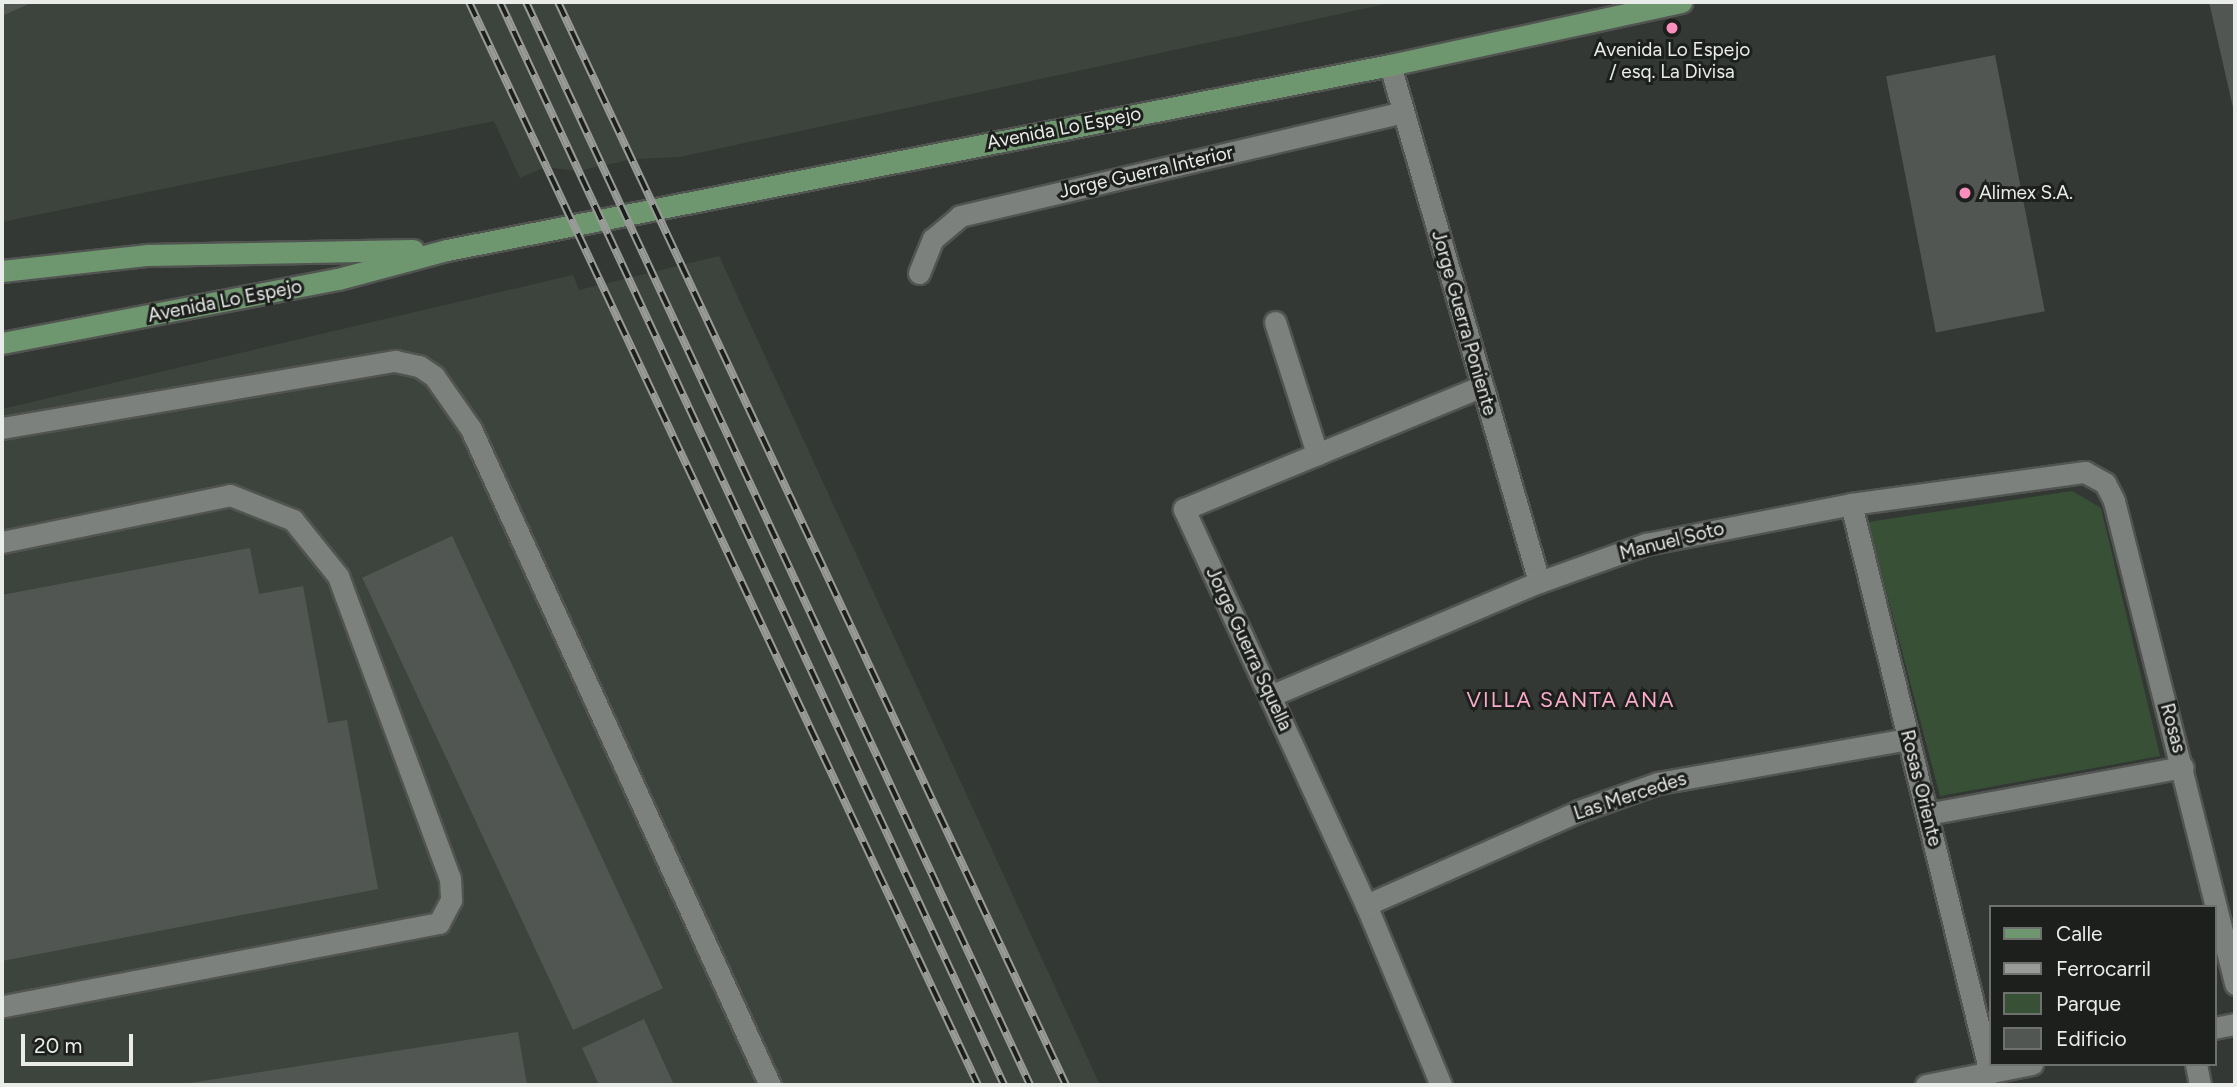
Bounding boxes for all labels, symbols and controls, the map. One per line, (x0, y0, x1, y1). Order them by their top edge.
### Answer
marker: Avenida Lo Espejo / esq. La Divisa (1664, 20, 1680, 36)
place label: Avenida Lo Espejo / esq. La Divisa (1594, 39, 1750, 83)
street label: Avenida Lo Espejo (985, 102, 1143, 154)
street label: Jorge Guerra Interior (1057, 141, 1235, 203)
place label: Alimex S.A. (1979, 182, 2073, 204)
marker: Alimex S.A. (1957, 185, 1973, 201)
street label: Jorge Guerra Poniente (1427, 228, 1501, 418)
street label: Avenida Lo Espejo (146, 275, 304, 327)
street label: Manuel Soto (1617, 517, 1727, 565)
street label: Jorge Guerra Squella (1201, 564, 1297, 734)
district label: VILLA SANTA ANA (1468, 687, 1674, 713)
street label: Rosas (2155, 701, 2191, 755)
street label: Rosas Oriente (1896, 727, 1946, 849)
street label: Las Mercedes (1571, 767, 1689, 825)
legend (1988, 905, 2216, 1066)
text: Calle (2056, 921, 2103, 946)
text: Ferrocarril (2056, 956, 2151, 981)
text: Parque (2056, 991, 2121, 1016)
scale bar (24, 1020, 136, 1064)
text: Edificio (2056, 1026, 2127, 1051)
text: 20 m (34, 1033, 82, 1058)

